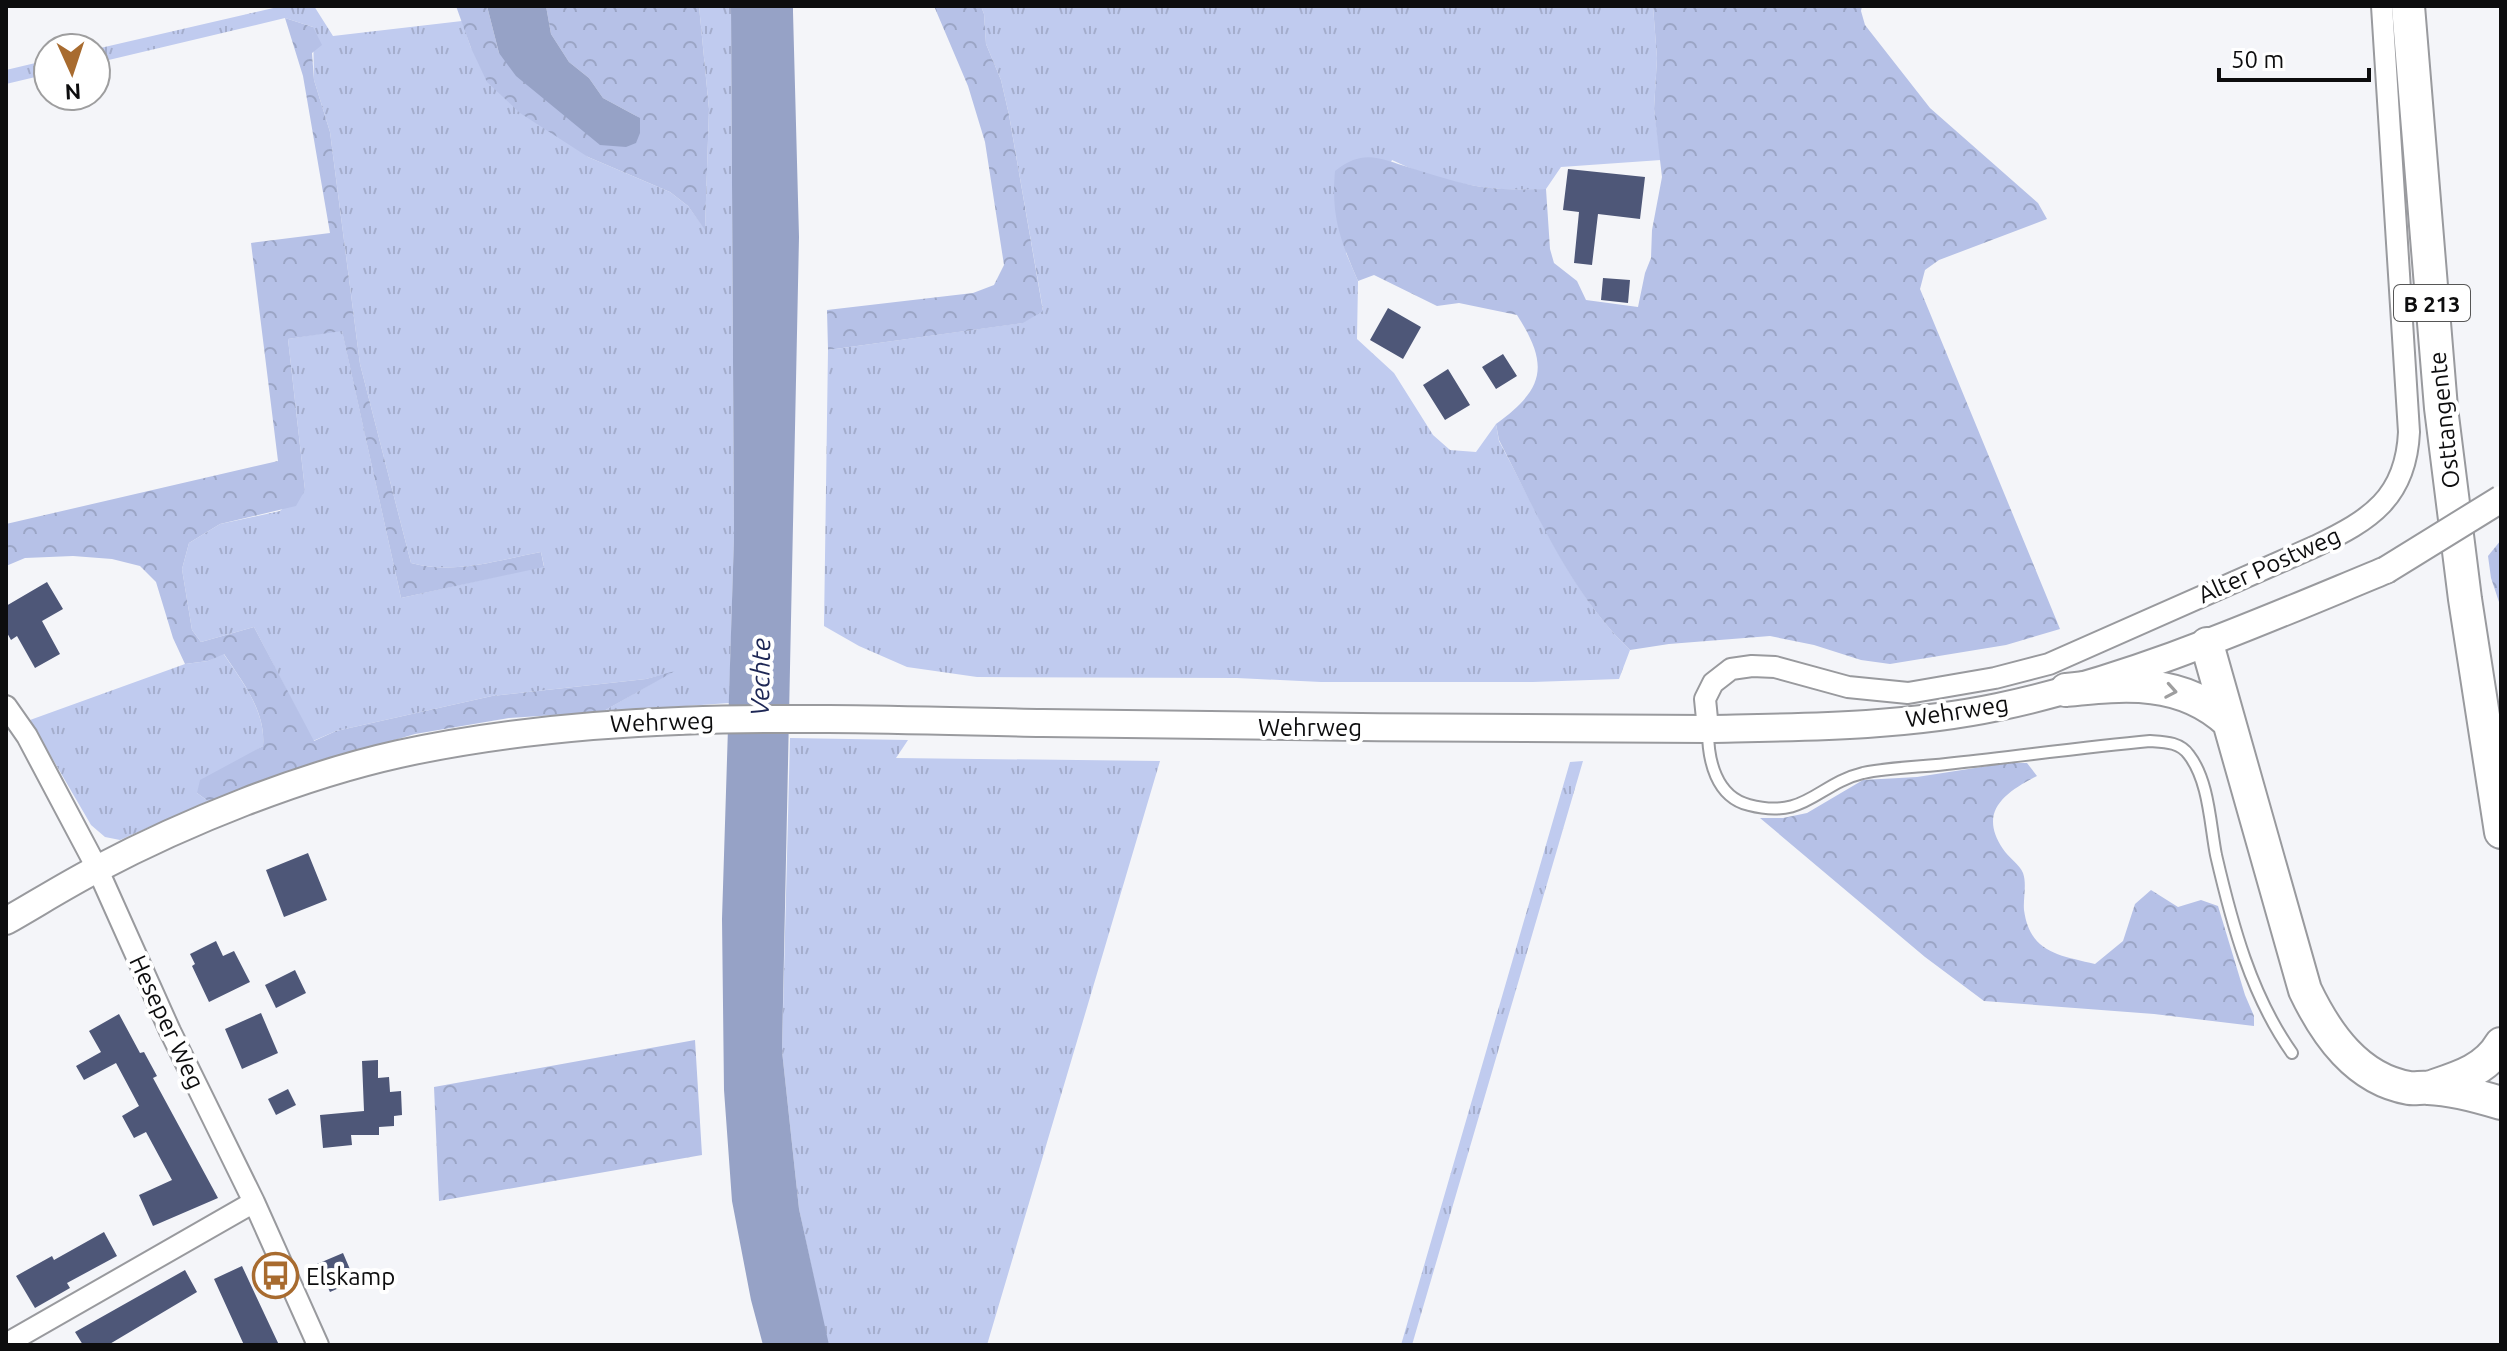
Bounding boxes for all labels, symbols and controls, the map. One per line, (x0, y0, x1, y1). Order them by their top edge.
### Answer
north arrow (32, 32, 112, 112)
scale bar (2219, 32, 2369, 82)
text: 50 m (2231, 46, 2284, 73)
text: N (64, 80, 82, 105)
road number: B 213 (2394, 285, 2470, 321)
street label: Osttangente (2423, 350, 2465, 490)
street label: Alter Postweg (2194, 522, 2344, 608)
water label: Vechte (745, 638, 775, 716)
one-way arrow (2164, 681, 2178, 698)
street label: Wehrweg (1904, 690, 2010, 732)
street label: Wehrweg (610, 707, 714, 737)
street label: Wehrweg (1258, 714, 1362, 741)
street label: Heseper Weg (124, 951, 210, 1093)
bus stop icon: Elskamp (251, 1252, 299, 1300)
place label: Elskamp (306, 1263, 395, 1290)

